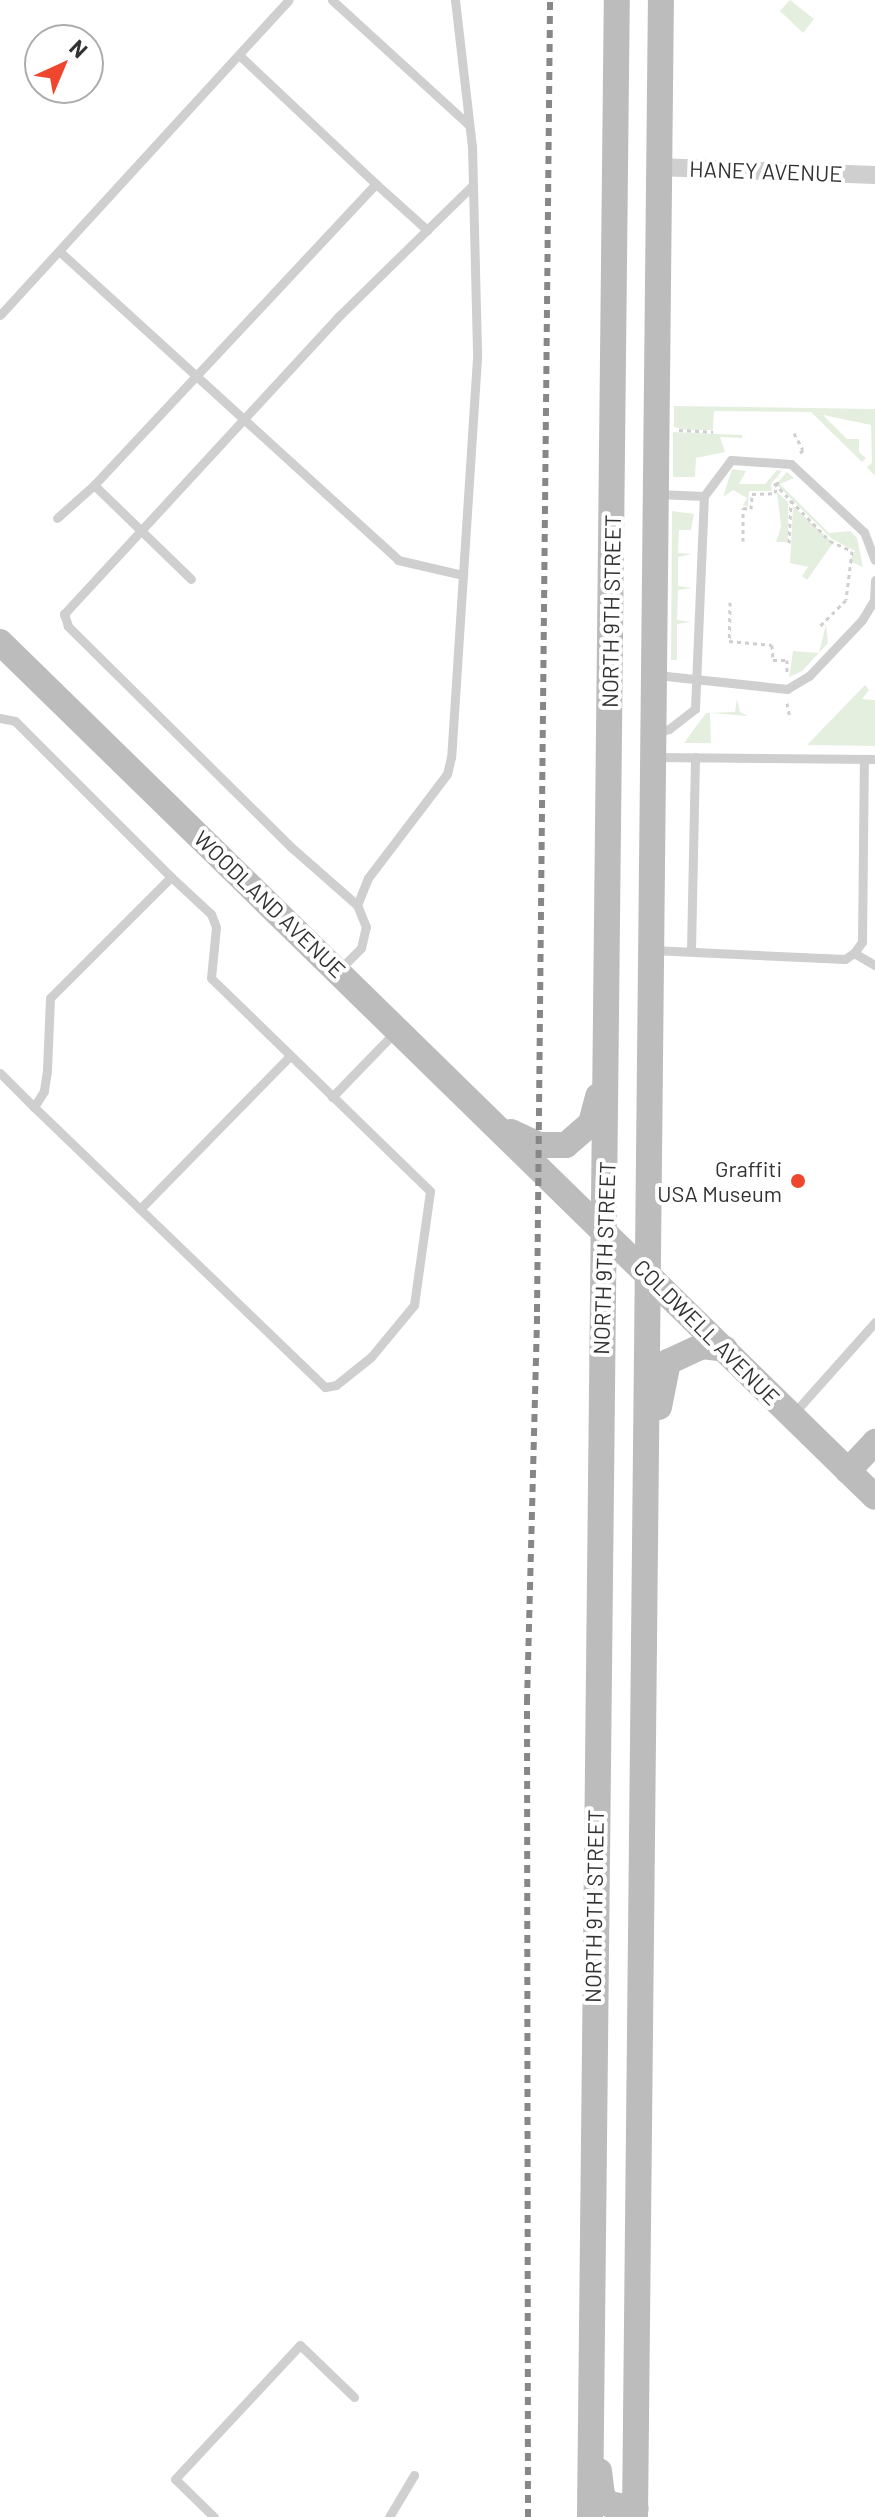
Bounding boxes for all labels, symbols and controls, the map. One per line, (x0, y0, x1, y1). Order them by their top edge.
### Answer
north arrow (24, 24, 104, 104)
text: N (65, 34, 94, 63)
street label: HANEY AVENUE (689, 155, 843, 187)
street label: NORTH 9TH STREET (596, 514, 626, 708)
street label: WOODLAND AVENUE (189, 825, 351, 983)
place label: Graffiti USA Museum (657, 1155, 782, 1206)
street label: NORTH 9TH STREET (587, 1161, 621, 1355)
marker: Graffiti USA Museum (789, 1172, 807, 1190)
street label: COLDWELL AVENUE (629, 1254, 785, 1410)
street label: NORTH 9TH STREET (579, 1809, 609, 2003)

